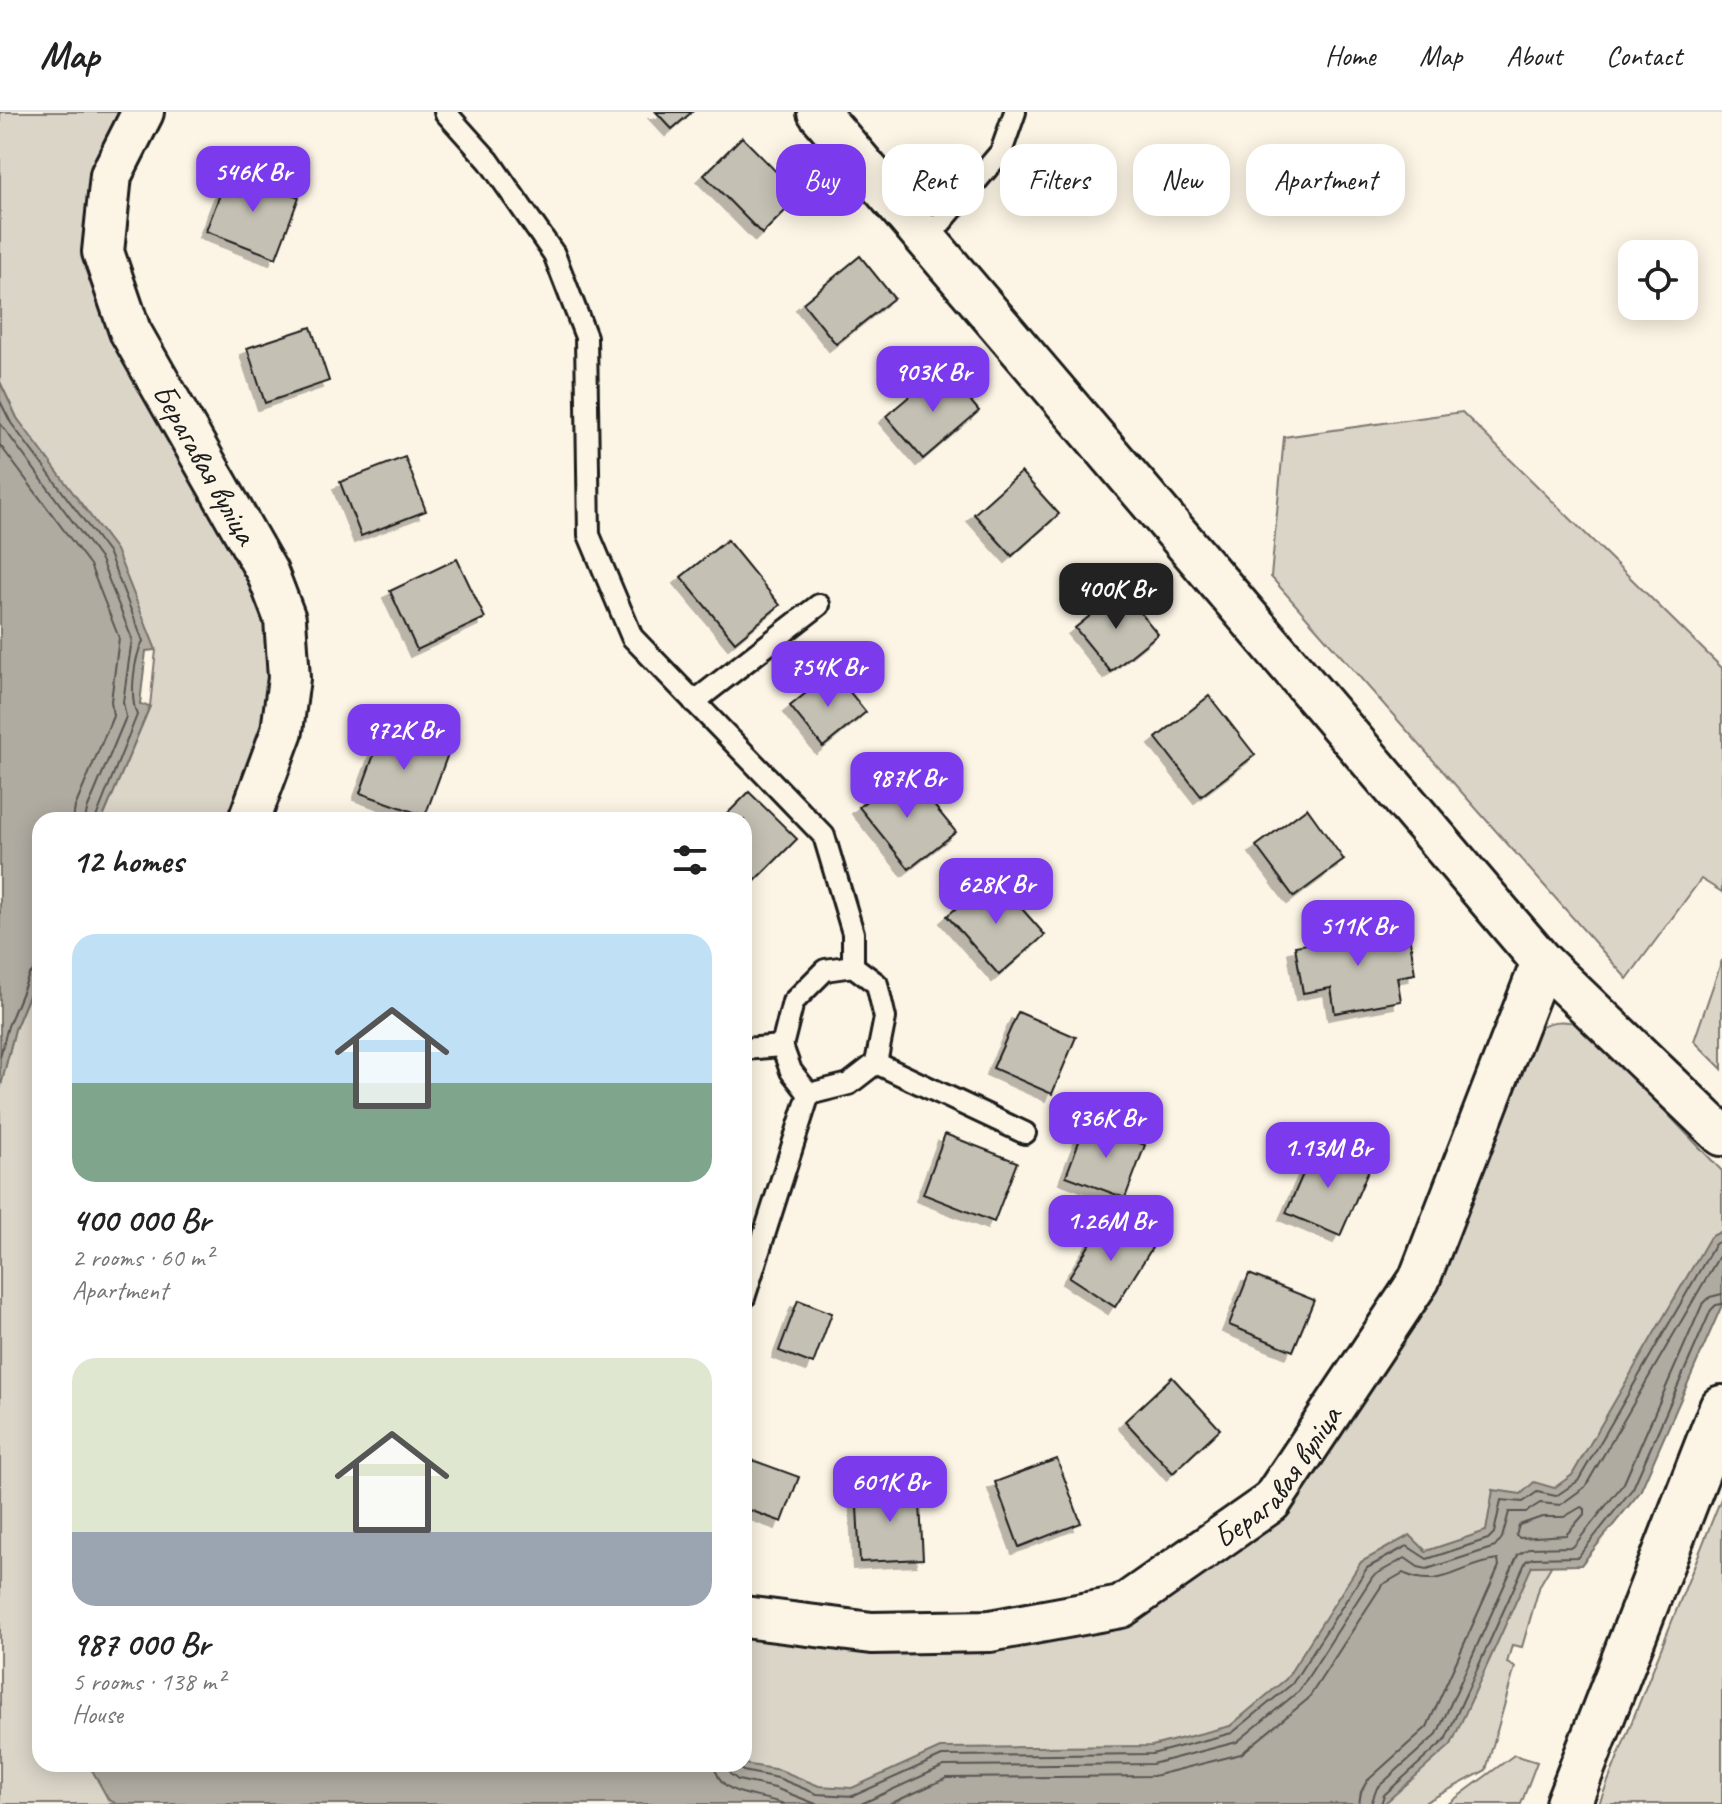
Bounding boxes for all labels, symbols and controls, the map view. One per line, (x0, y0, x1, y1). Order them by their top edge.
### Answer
text: Map (40, 32, 99, 79)
text: Home (1325, 38, 1375, 73)
text: Map (1419, 38, 1462, 73)
text: About (1506, 38, 1562, 73)
text: Contact (1606, 38, 1682, 73)
chip: Buy (776, 144, 866, 216)
chip: Rent (882, 144, 984, 216)
chip: Filters (1000, 144, 1117, 216)
chip: New (1133, 144, 1230, 216)
chip: Apartment (1246, 144, 1405, 216)
pin: 546K Br (179, 146, 327, 214)
text: 546K Br (214, 155, 292, 188)
map controls (1618, 240, 1698, 320)
button: locate (1618, 240, 1698, 320)
pin: 903K Br (859, 346, 1007, 414)
text: 903K Br (894, 355, 972, 388)
street label: Берагавая вуліца (143, 376, 268, 553)
pin: 400K Br (1042, 563, 1190, 631)
text: 400K Br (1077, 572, 1155, 605)
pin: 754K Br (754, 641, 902, 709)
text: 754K Br (790, 650, 867, 683)
pin: 972K Br (330, 704, 478, 772)
text: 972K Br (365, 713, 443, 746)
pin: 987K Br (833, 752, 981, 820)
text: 987K Br (868, 761, 946, 794)
icon: filters (668, 838, 712, 882)
text: 12 homes (72, 839, 183, 882)
pin: 628K Br (922, 858, 1070, 926)
text: 628K Br (957, 867, 1035, 900)
pin: 511K Br (1284, 900, 1432, 968)
text: 511K Br (1319, 909, 1397, 942)
icon: home (320, 986, 464, 1130)
pin: 936K Br (1032, 1092, 1180, 1160)
text: 936K Br (1067, 1101, 1145, 1134)
pin: 1.13M Br (1245, 1122, 1411, 1190)
text: 1.13M Br (1284, 1131, 1372, 1164)
pin: 1.26M Br (1028, 1195, 1194, 1263)
text: 400 000 Br (72, 1198, 210, 1241)
text: 1.26M Br (1067, 1204, 1155, 1237)
text: 2 rooms · 60 m² (72, 1241, 213, 1274)
text: Apartment (72, 1274, 168, 1307)
street label: Берагавая вуліца (1205, 1396, 1351, 1557)
icon: home (320, 1410, 464, 1554)
pin: 601K Br (816, 1456, 964, 1524)
text: 601K Br (851, 1465, 929, 1498)
text: 987 000 Br (72, 1622, 210, 1665)
text: 5 rooms · 138 m² (72, 1665, 224, 1698)
text: House (72, 1698, 123, 1731)

